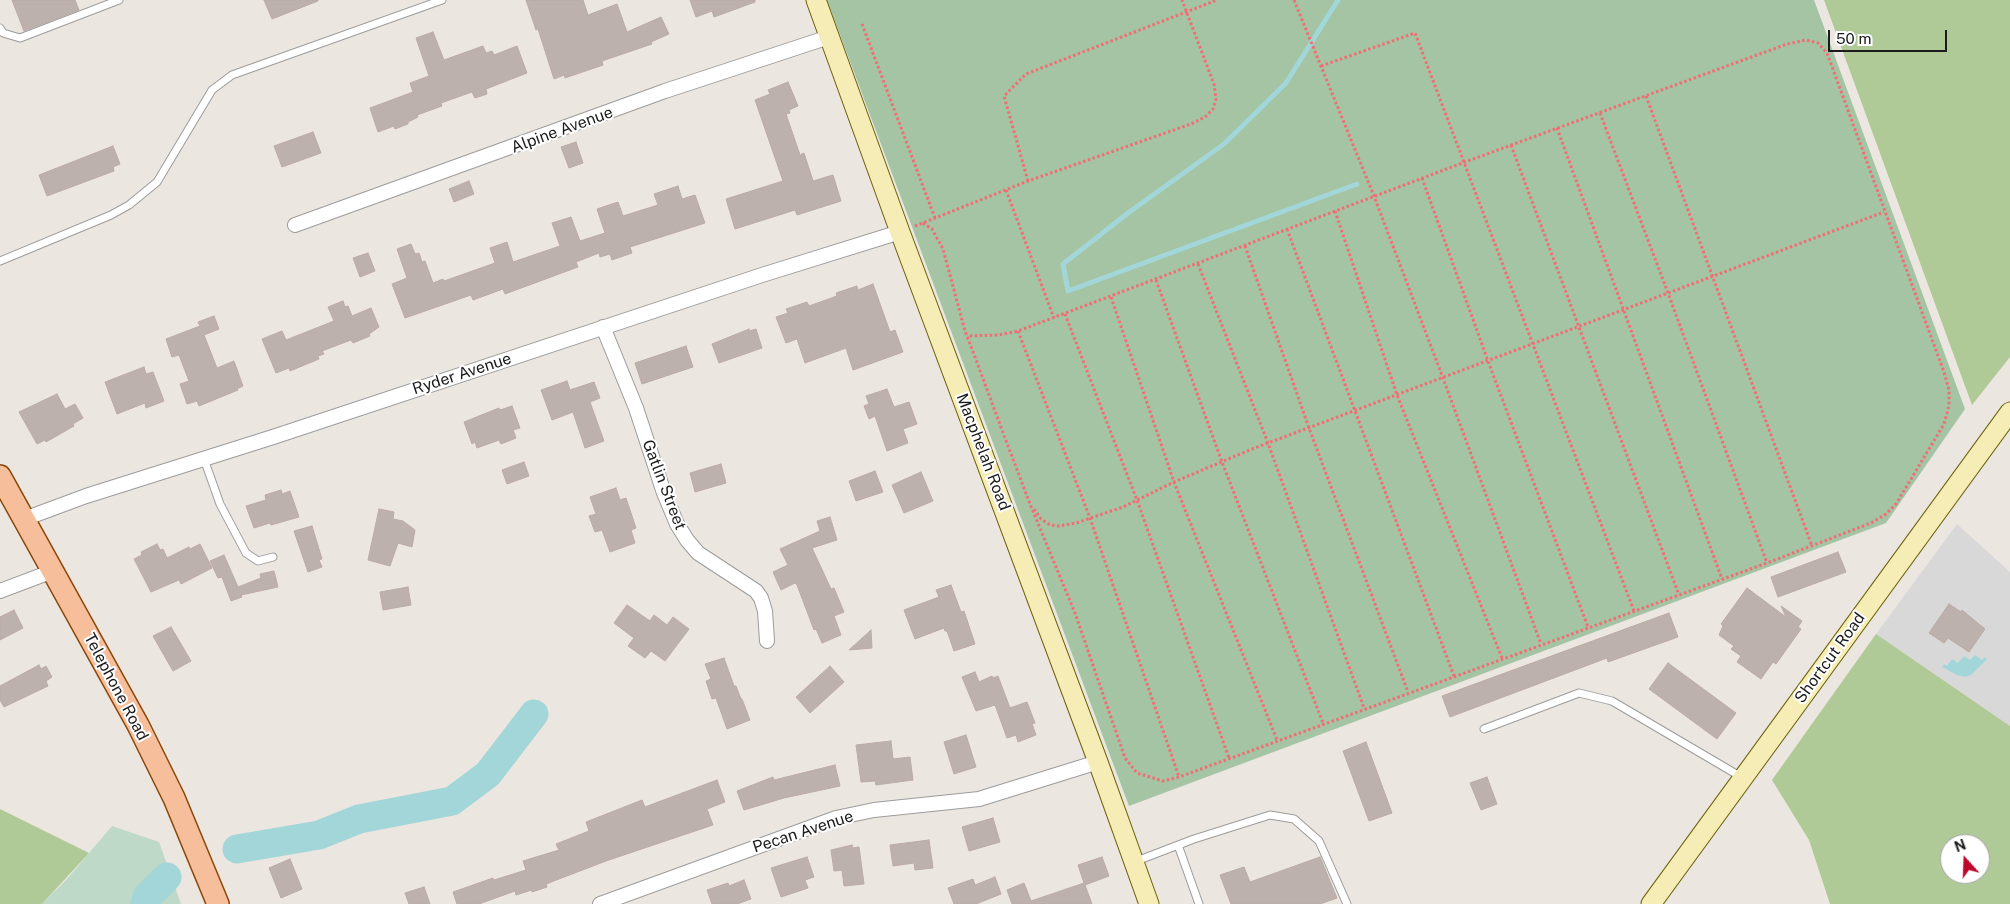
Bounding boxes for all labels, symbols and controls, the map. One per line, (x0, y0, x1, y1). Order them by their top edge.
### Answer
scale bar (1830, 20, 1949, 52)
text: 50 m (1836, 30, 1871, 47)
street label: Alpine Avenue (509, 103, 615, 157)
street label: Ryder Avenue (410, 349, 514, 399)
street label: Macphelah Road (952, 391, 1014, 513)
street label: Gatlin Street (638, 437, 690, 533)
street label: Shortcut Road (1791, 609, 1869, 707)
street label: Telephone Road (80, 630, 152, 744)
street label: Pecan Avenue (750, 807, 856, 857)
north arrow (1940, 834, 1990, 884)
text: N (1952, 836, 1968, 855)

